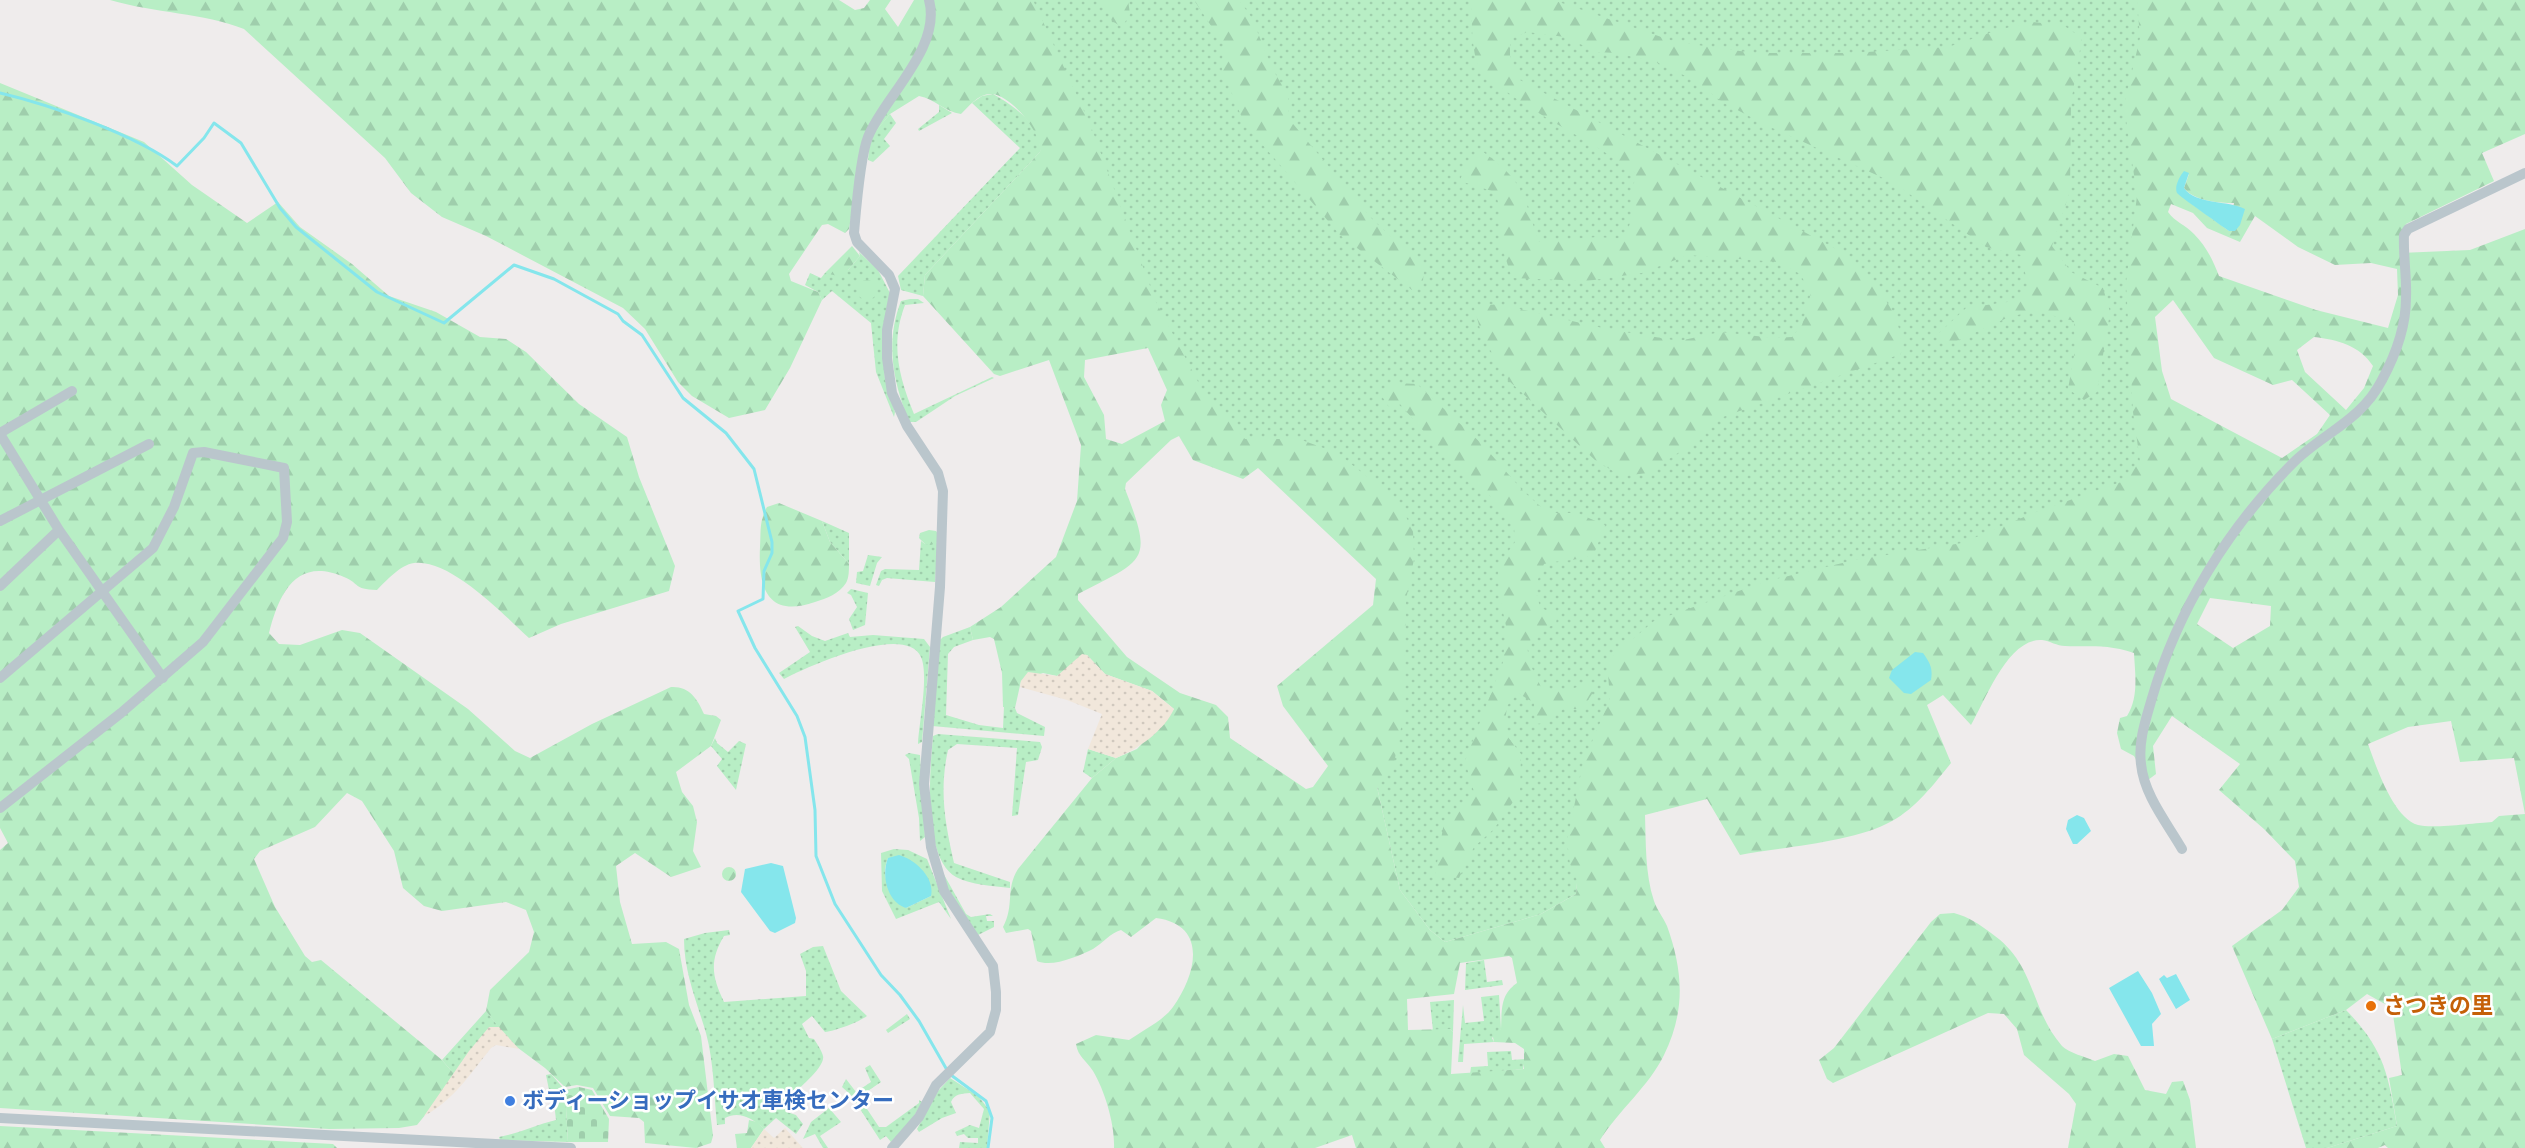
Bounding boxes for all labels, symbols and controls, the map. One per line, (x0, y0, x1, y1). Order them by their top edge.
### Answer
place label: さつきの里 (2383, 994, 2493, 1017)
marker: さつきの里 (2364, 999, 2378, 1013)
place label: ボディーショップイサオ車検センター (522, 1088, 894, 1112)
marker: ボディーショップイサオ車検センター (503, 1094, 517, 1108)

